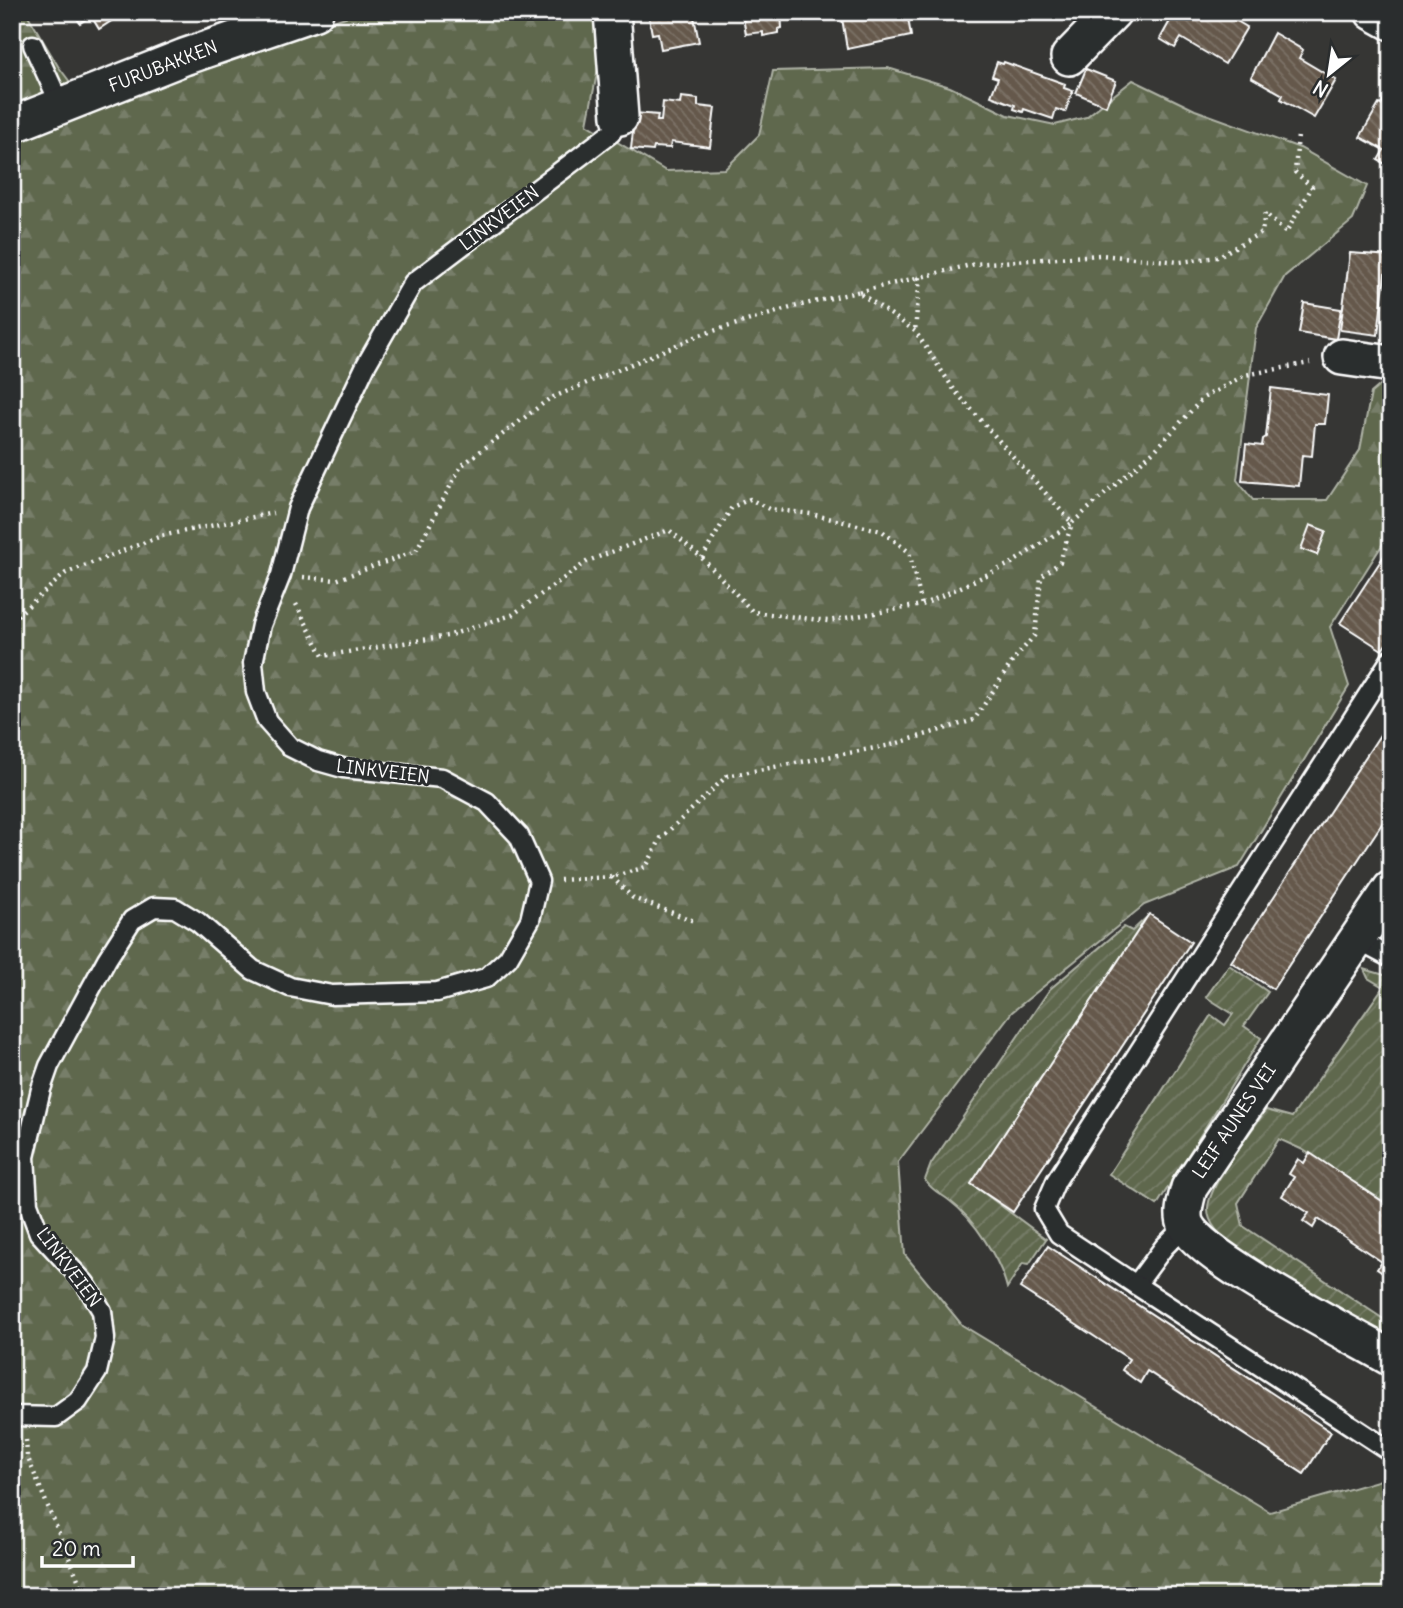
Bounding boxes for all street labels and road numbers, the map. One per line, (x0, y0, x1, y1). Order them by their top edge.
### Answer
street label: FURUBAKKEN (105, 35, 221, 97)
street label: LINKVEIEN (455, 181, 543, 255)
street label: LINKVEIEN (335, 754, 431, 788)
street label: LEIF AUNES VEI (1187, 1059, 1281, 1183)
street label: LINKVEIEN (32, 1223, 106, 1311)

